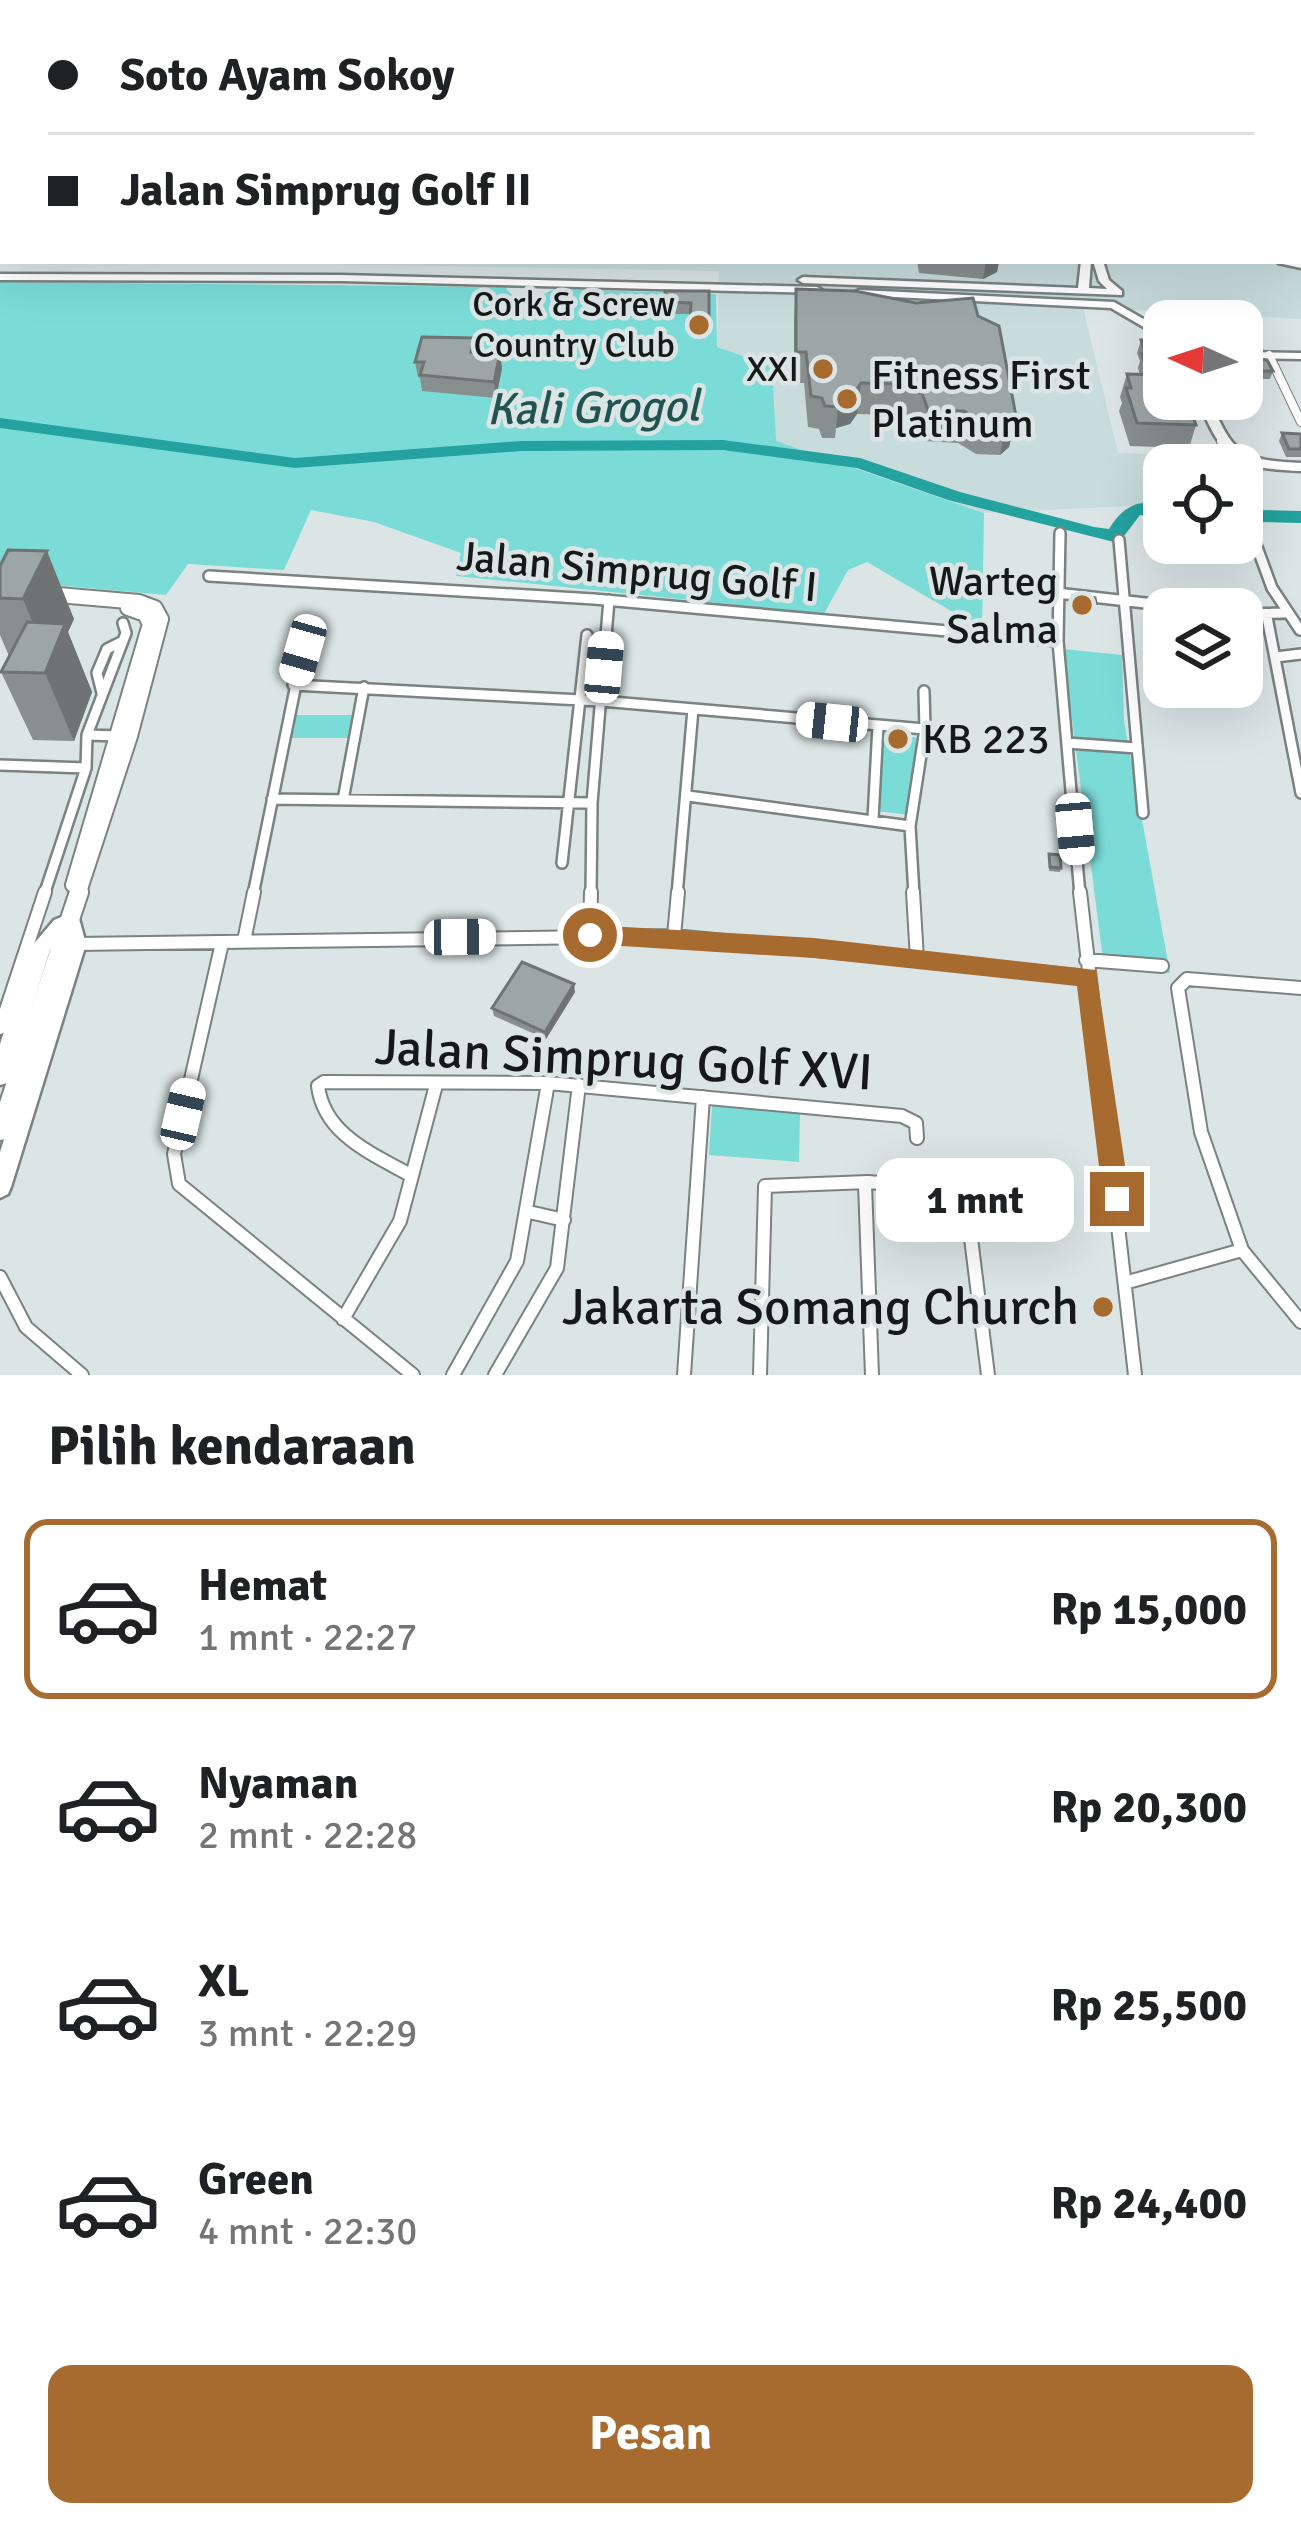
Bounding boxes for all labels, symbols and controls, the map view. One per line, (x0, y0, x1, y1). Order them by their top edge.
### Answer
text: Soto Ayam Sokoy (120, 48, 454, 103)
text: Jalan Simprug Golf II (120, 163, 532, 218)
place label: Cork & Screw Country Club (472, 282, 675, 368)
north arrow (1143, 300, 1263, 420)
map controls (1143, 300, 1263, 708)
marker: Cork & Screw Country Club (686, 312, 712, 338)
place label: XXI (746, 347, 799, 392)
place label: Fitness First Platinum (871, 350, 1091, 449)
marker: XXI (810, 356, 836, 382)
water label: Kali Grogol (486, 379, 703, 437)
marker: Fitness First Platinum (834, 386, 860, 412)
button: locate (1143, 444, 1263, 564)
street label: Jalan Simprug Golf I (455, 531, 819, 613)
place label: Warteg Salma (929, 556, 1058, 655)
button: layers (1143, 588, 1263, 708)
marker: Warteg Salma (1069, 592, 1095, 618)
car (276, 610, 330, 690)
car (583, 630, 625, 704)
car (794, 700, 870, 744)
place label: KB 223 (922, 714, 1050, 765)
marker: KB 223 (885, 726, 911, 752)
car (1054, 792, 1096, 866)
route start (563, 908, 617, 962)
car (424, 918, 496, 956)
street label: Jalan Simprug Golf XVI (373, 1016, 875, 1104)
car (157, 1075, 209, 1153)
callout: 1 mnt (877, 1157, 1075, 1241)
route end (1090, 1172, 1144, 1226)
text: 1 mnt (926, 1176, 1024, 1224)
place label: Jakarta Somang Church (562, 1276, 1079, 1339)
marker: Jakarta Somang Church (1090, 1294, 1116, 1320)
text: Pilih kendaraan (48, 1413, 416, 1480)
icon: car (54, 1555, 162, 1663)
text: Hemat (198, 1558, 327, 1613)
text: Rp 15,000 (1050, 1582, 1247, 1637)
text: 1 mnt · 22:27 (198, 1613, 417, 1661)
icon: car (54, 1753, 162, 1861)
text: Nyaman (198, 1756, 358, 1811)
text: Rp 20,300 (1050, 1780, 1247, 1835)
text: 2 mnt · 22:28 (198, 1811, 417, 1859)
icon: car (54, 1951, 162, 2059)
text: XL (198, 1954, 249, 2009)
text: Rp 25,500 (1050, 1978, 1247, 2033)
text: 3 mnt · 22:29 (198, 2009, 417, 2057)
icon: car (54, 2149, 162, 2257)
text: Green (198, 2152, 314, 2207)
text: Rp 24,400 (1050, 2176, 1247, 2231)
text: 4 mnt · 22:30 (198, 2207, 417, 2255)
button: Pesan (48, 2365, 1253, 2503)

